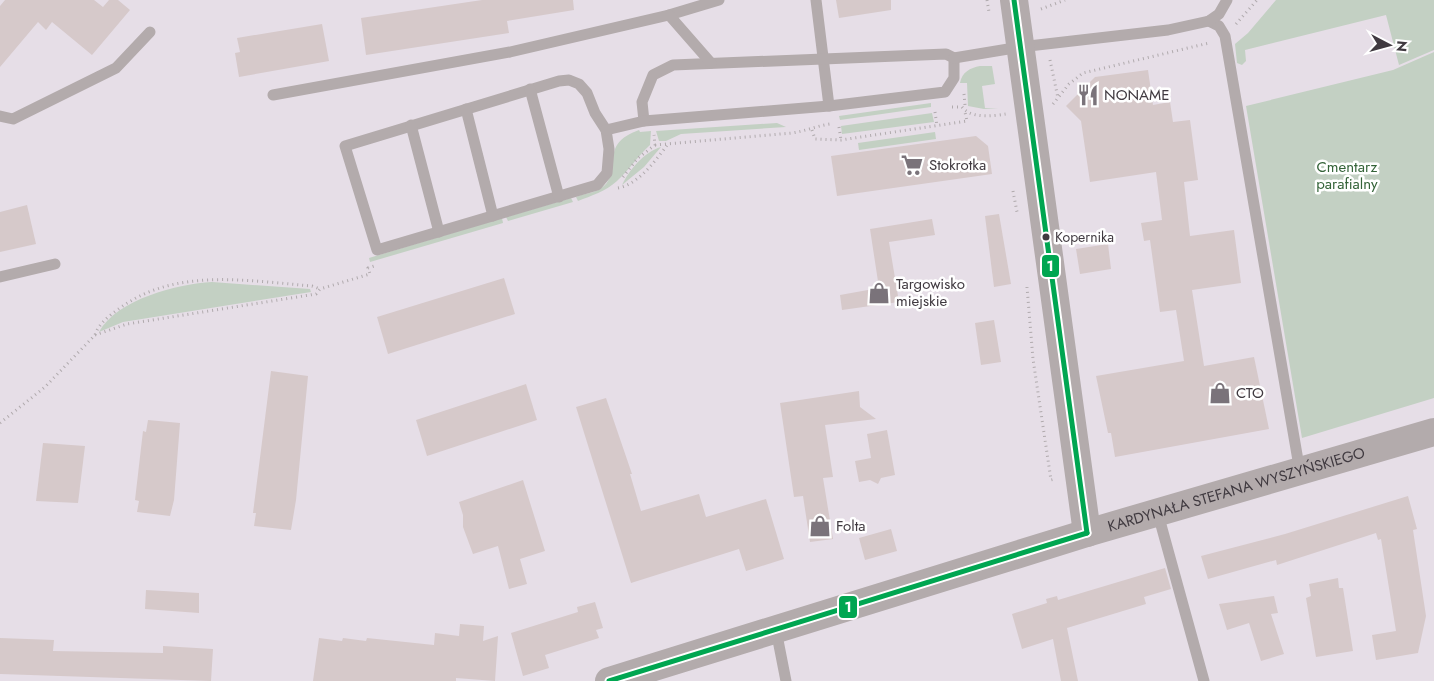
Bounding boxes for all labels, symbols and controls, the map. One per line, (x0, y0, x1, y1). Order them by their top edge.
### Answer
north arrow (1364, 20, 1414, 70)
text: N (1391, 40, 1412, 53)
restaurant icon: NONAME (1075, 82, 1101, 108)
place label: NONAME (1104, 84, 1169, 106)
supermarket icon: Stokrotka (899, 152, 925, 178)
place label: Stokrotka (929, 154, 986, 176)
park label: Cmentarz parafialny (1316, 156, 1378, 195)
place label: Kopernika (1055, 227, 1114, 247)
marker: Kopernika (1041, 232, 1051, 242)
line badge: 1 (1041, 254, 1060, 278)
text: 1 (1046, 256, 1054, 276)
place label: Targowisko miejskie (896, 273, 965, 312)
shop icon: Targowisko miejskie (866, 280, 892, 306)
shop icon: CTO (1207, 380, 1233, 406)
place label: CTO (1236, 382, 1264, 404)
street label: KARDYNAŁA STEFANA WYSZYŃSKIEGO (1105, 442, 1368, 537)
shop icon: Folta (807, 513, 833, 539)
place label: Folta (836, 515, 866, 537)
line badge: 1 (838, 595, 858, 619)
text: 1 (844, 597, 852, 617)

